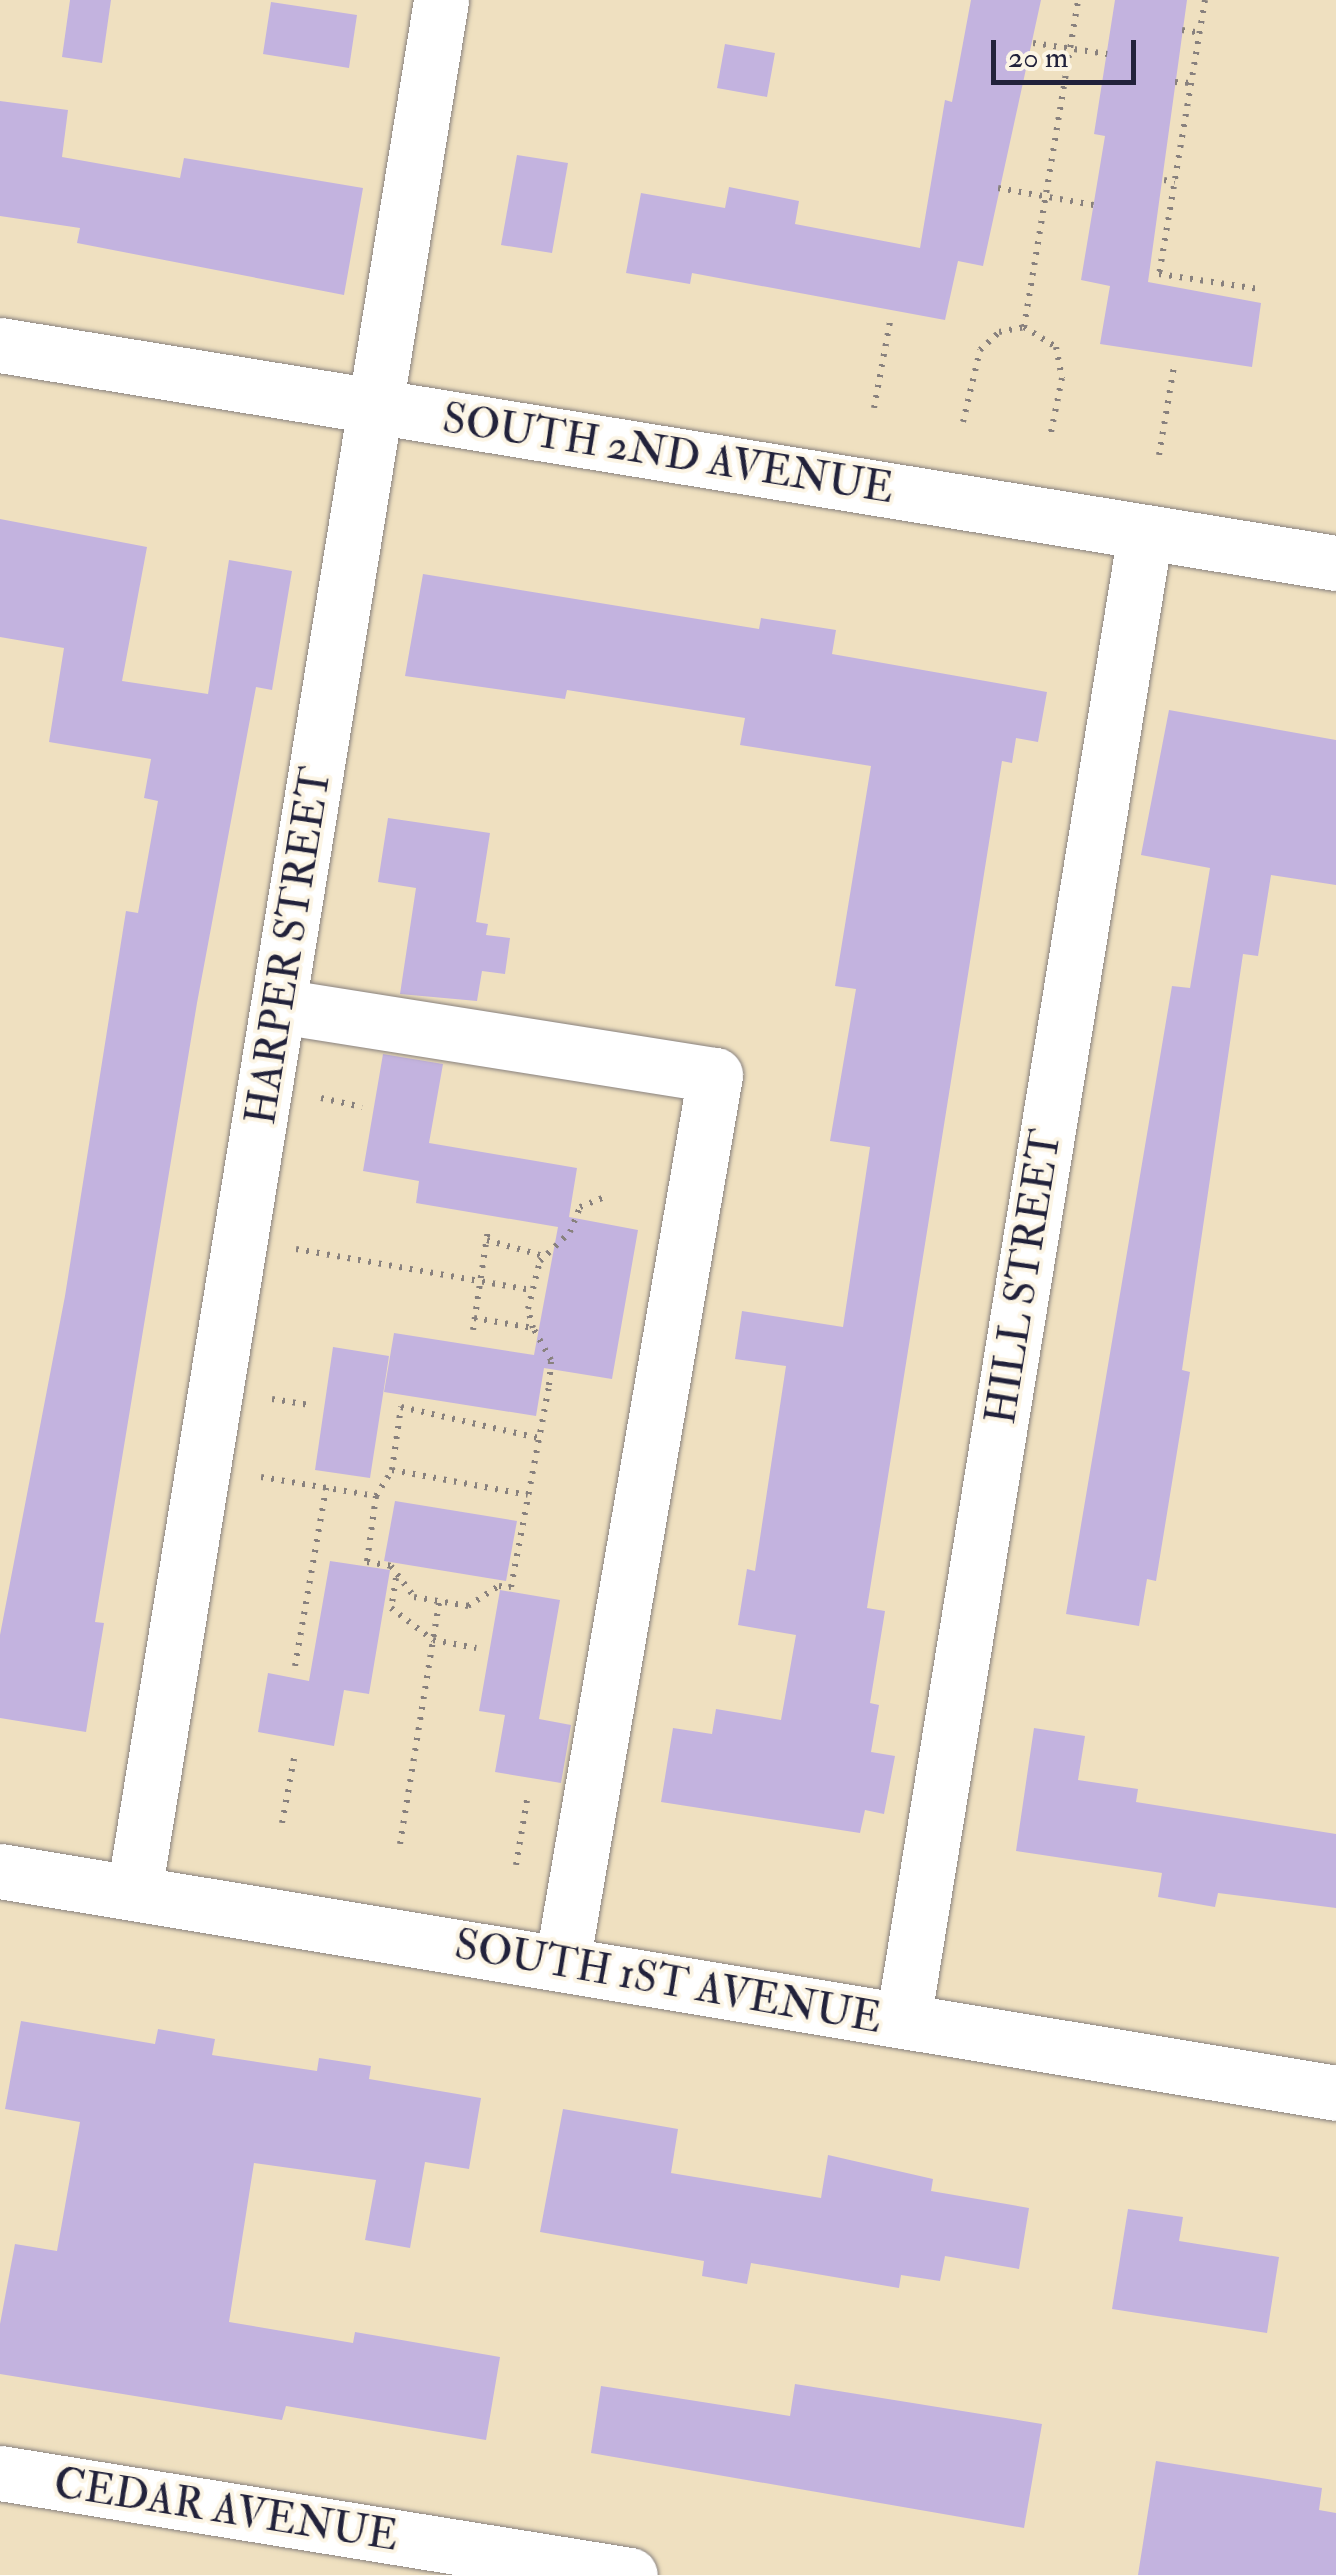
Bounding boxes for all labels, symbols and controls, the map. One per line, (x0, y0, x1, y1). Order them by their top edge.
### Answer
scale bar (996, 20, 1141, 82)
text: 20 m (1008, 39, 1068, 76)
street label: SOUTH 2ND AVENUE (439, 393, 897, 515)
street label: HARPER STREET (236, 764, 342, 1128)
street label: HILL STREET (976, 1126, 1072, 1428)
street label: SOUTH 1ST AVENUE (451, 1920, 885, 2044)
street label: CEDAR AVENUE (51, 2458, 401, 2562)

